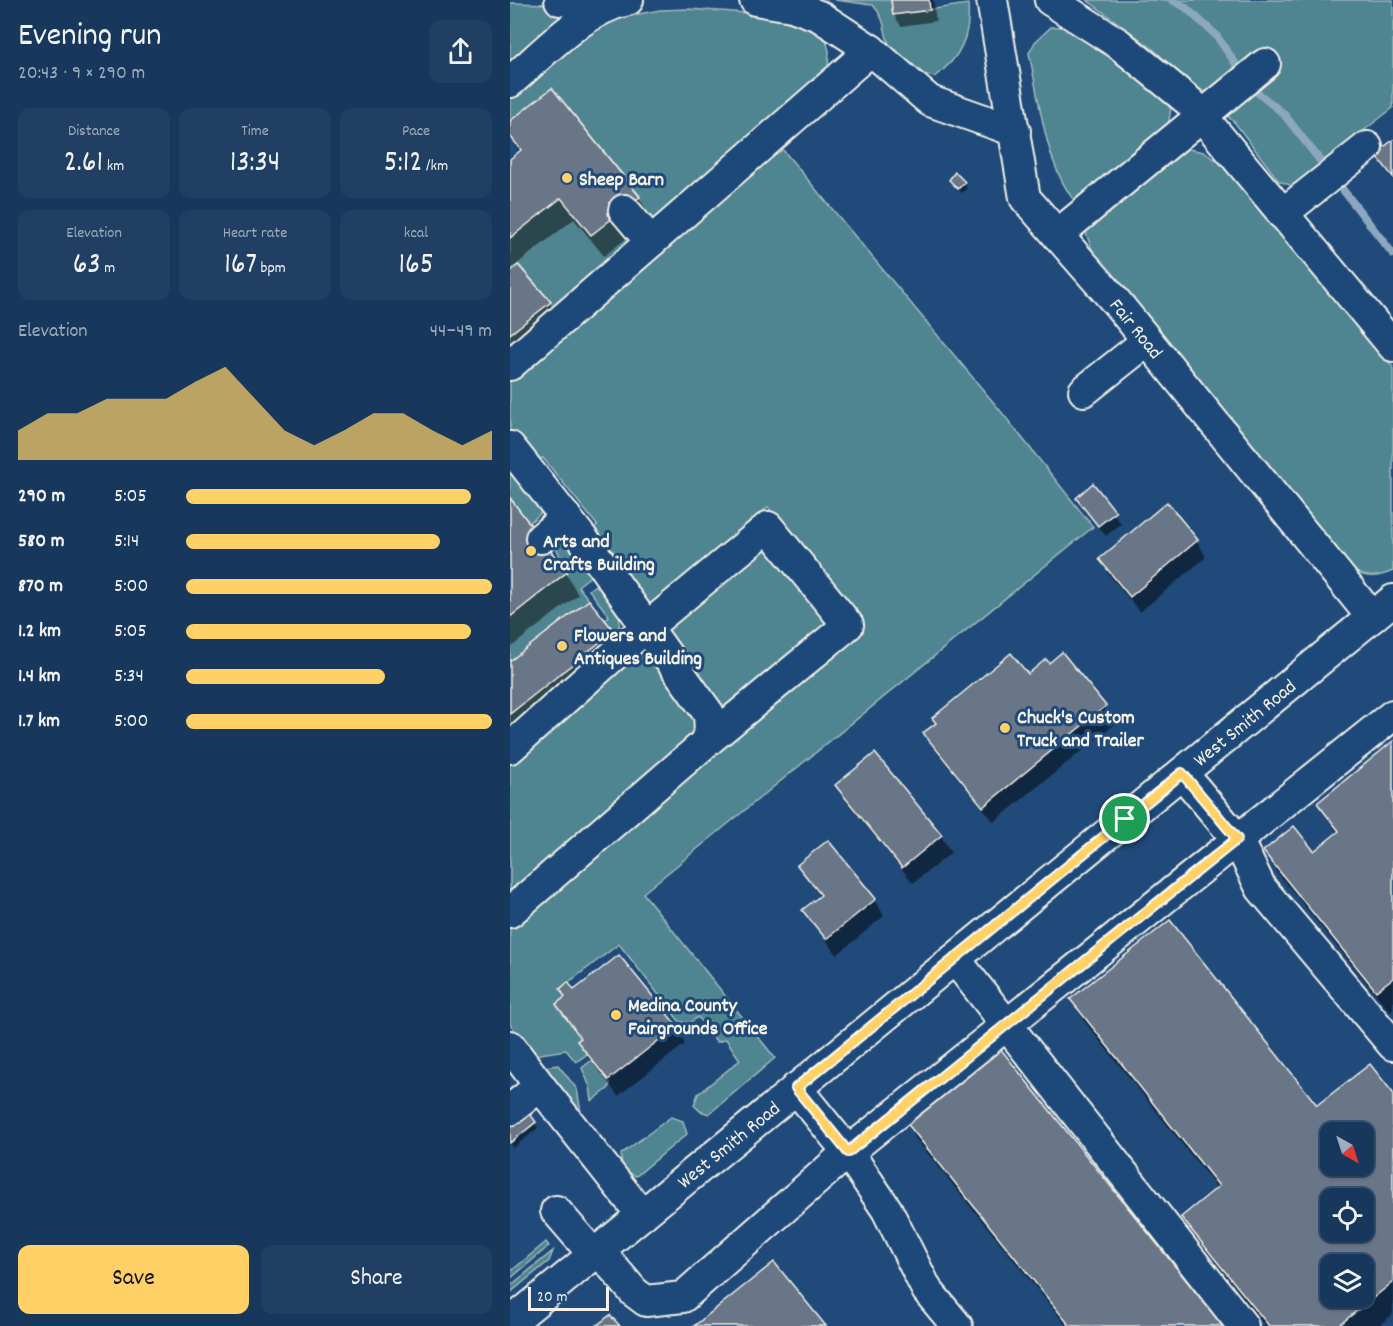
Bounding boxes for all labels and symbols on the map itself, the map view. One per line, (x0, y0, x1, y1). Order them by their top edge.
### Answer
place label: Sheep Barn (579, 167, 664, 195)
marker: Sheep Barn (560, 171, 574, 185)
street label: Fair Road (1101, 293, 1168, 366)
place label: Arts and Crafts Building (543, 529, 655, 580)
marker: Arts and Crafts Building (524, 544, 538, 558)
place label: Flowers and Antiques Building (574, 623, 702, 674)
marker: Flowers and Antiques Building (555, 639, 569, 653)
street label: West Smith Road (1188, 674, 1303, 775)
place label: Chuck's Custom Truck and Trailer (1017, 705, 1144, 756)
marker: Chuck's Custom Truck and Trailer (998, 721, 1012, 735)
pin (1099, 793, 1150, 844)
place label: Medina County Fairgrounds Office (628, 993, 768, 1044)
marker: Medina County Fairgrounds Office (609, 1008, 623, 1022)
street label: West Smith Road (672, 1096, 787, 1197)
north arrow (1320, 1122, 1374, 1176)
scale bar (528, 1284, 609, 1312)

